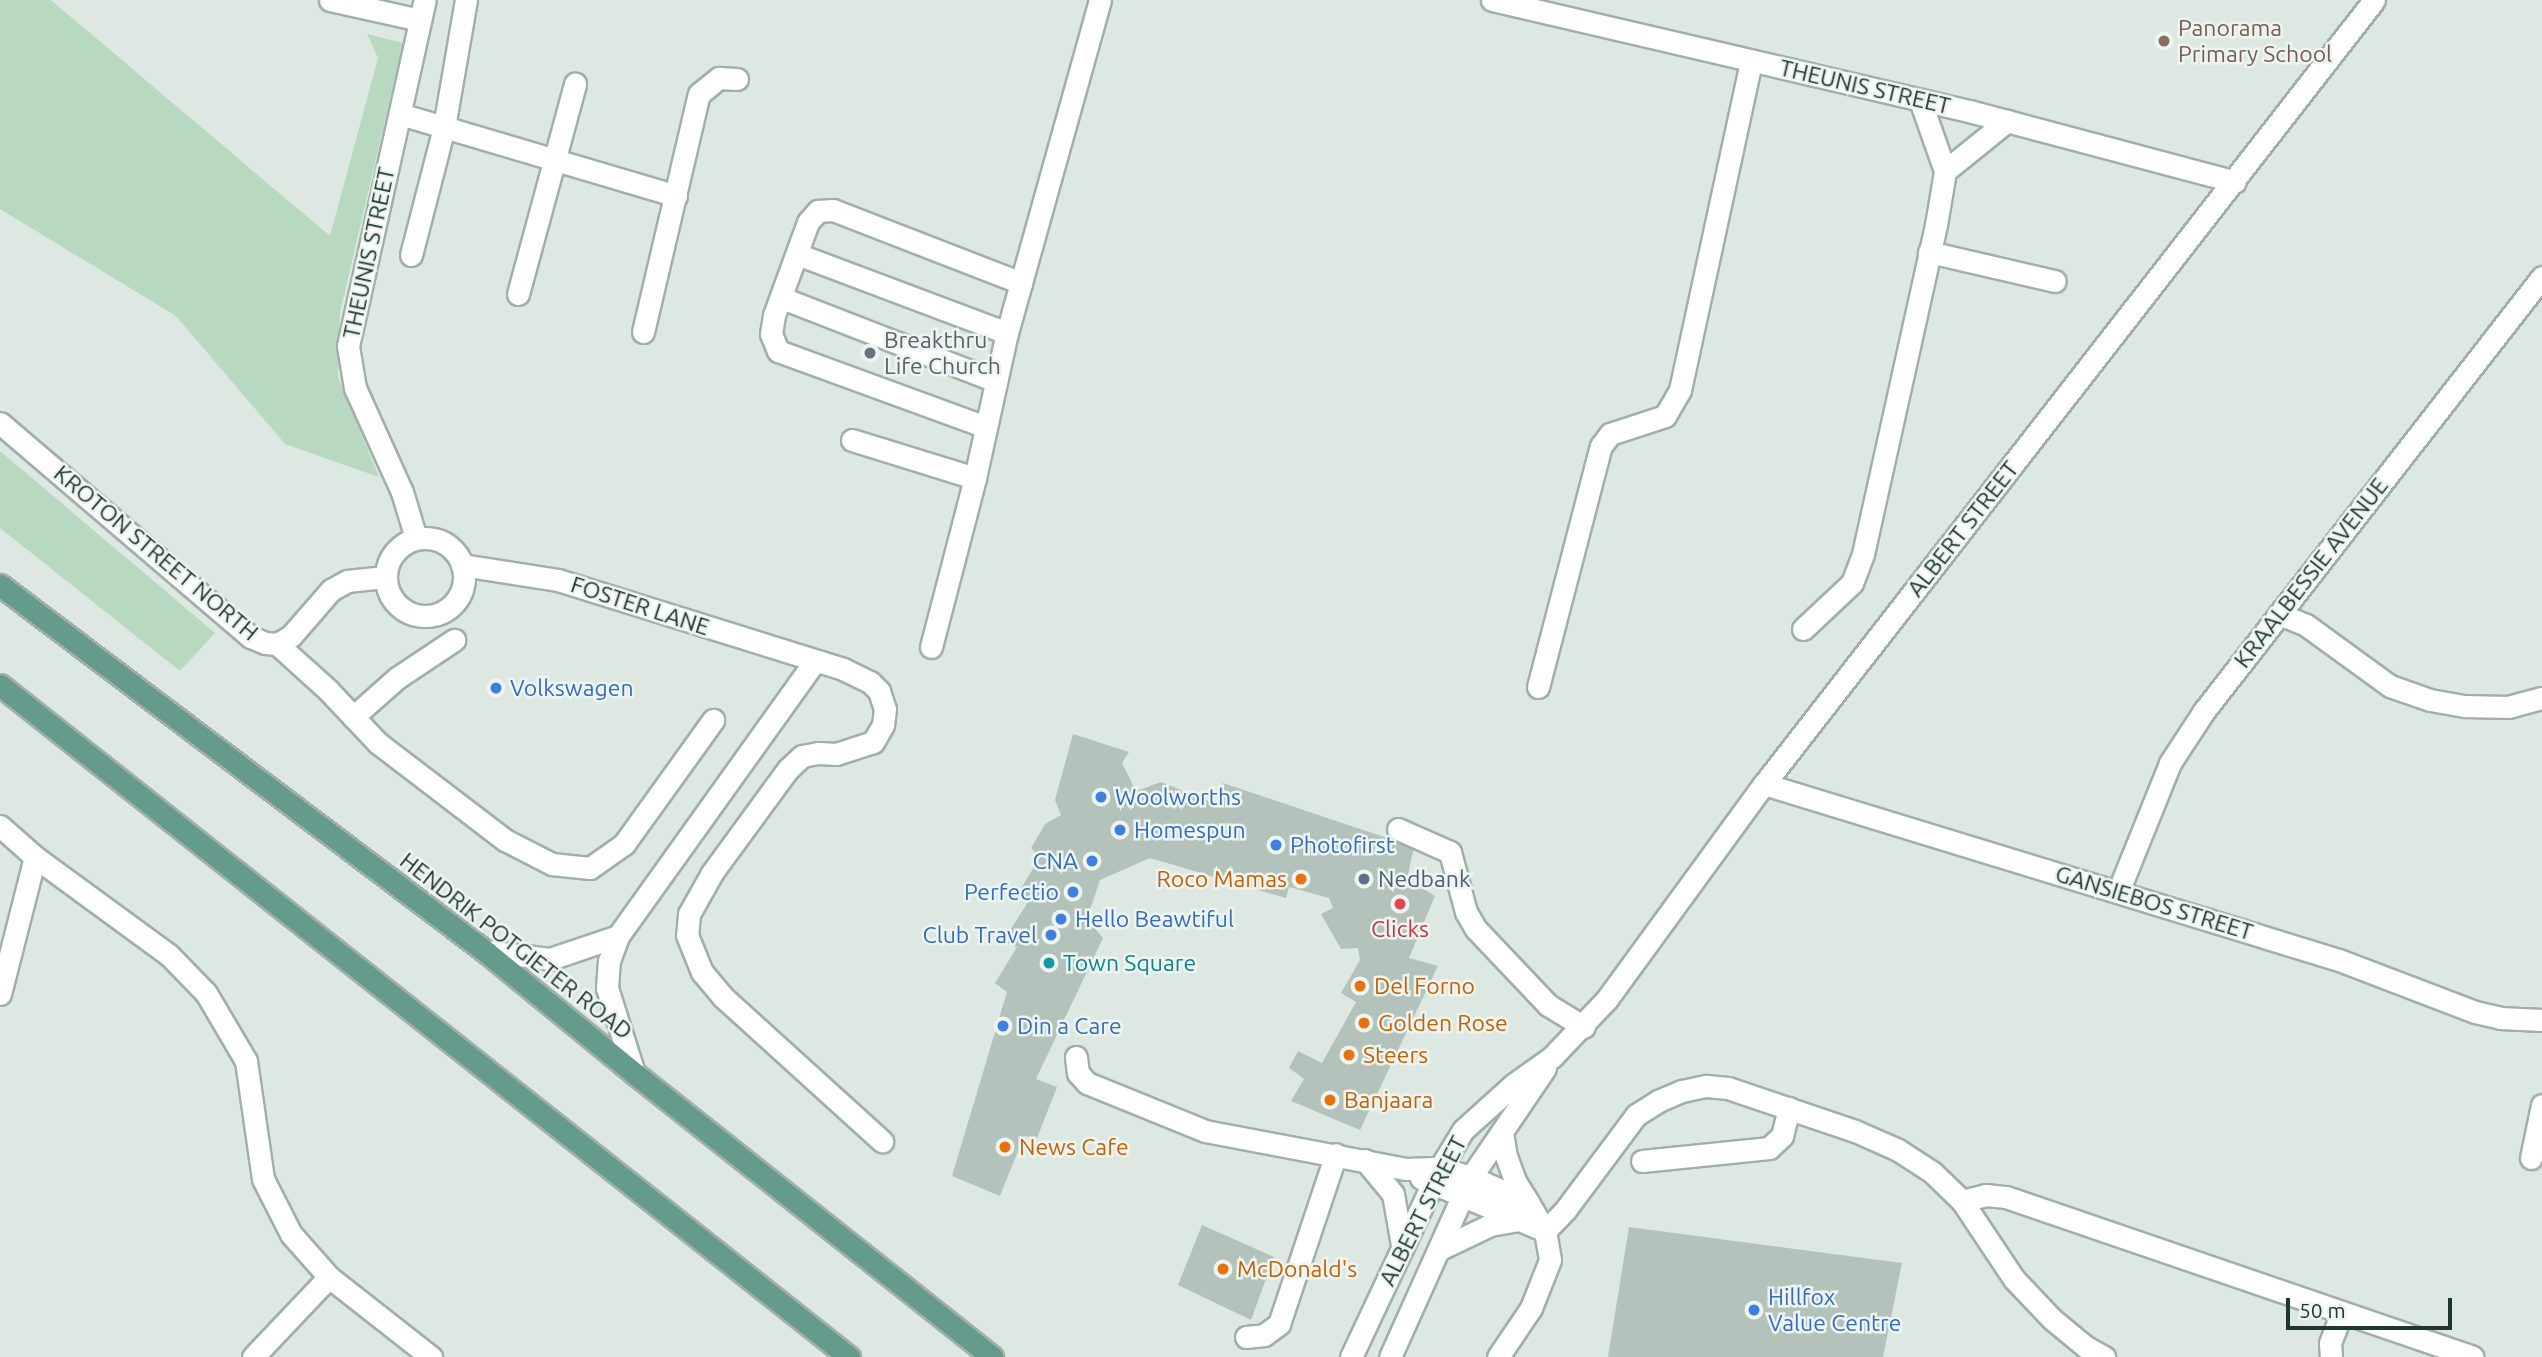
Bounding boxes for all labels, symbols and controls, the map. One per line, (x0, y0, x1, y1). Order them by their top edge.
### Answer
place label: Panorama Primary School (2178, 14, 2332, 68)
marker: Panorama Primary School (2156, 33, 2172, 49)
street label: THEUNIS STREET (1777, 54, 1953, 120)
street label: THEUNIS STREET (337, 165, 401, 341)
place label: Breakthru Life Church (884, 326, 1001, 380)
marker: Breakthru Life Church (862, 345, 878, 361)
street label: ALBERT STREET (1902, 456, 2024, 602)
street label: KROTON STREET NORTH (48, 459, 264, 647)
street label: KRAALBESSIE AVENUE (2228, 473, 2394, 673)
street label: FOSTER LANE (567, 571, 713, 641)
place label: Volkswagen (510, 674, 634, 702)
marker: Volkswagen (488, 680, 504, 696)
place label: Woolworths (1115, 783, 1241, 811)
marker: Woolworths (1093, 789, 1109, 805)
place label: Homespun (1134, 816, 1246, 844)
marker: Homespun (1112, 822, 1128, 838)
place label: Photofirst (1290, 831, 1395, 859)
marker: Photofirst (1268, 837, 1284, 853)
street label: HENDRIK POTGIETER ROAD (394, 847, 638, 1045)
place label: CNA (1033, 847, 1078, 875)
marker: CNA (1084, 853, 1100, 869)
street label: GANSIEBOS STREET (2052, 860, 2256, 946)
place label: Roco Mamas (1156, 865, 1287, 893)
place label: Nedbank (1378, 865, 1471, 893)
marker: Roco Mamas (1293, 871, 1309, 887)
marker: Nedbank (1356, 871, 1372, 887)
place label: Perfectio (964, 878, 1059, 906)
marker: Perfectio (1065, 884, 1081, 900)
marker: Clicks (1392, 896, 1408, 912)
place label: Hello Beawtiful (1075, 905, 1234, 933)
marker: Hello Beawtiful (1053, 911, 1069, 927)
place label: Clicks (1371, 915, 1429, 943)
place label: Club Travel (923, 921, 1037, 949)
marker: Club Travel (1043, 927, 1059, 943)
place label: Town Square (1063, 949, 1196, 977)
marker: Town Square (1041, 955, 1057, 971)
place label: Del Forno (1374, 972, 1475, 1000)
marker: Del Forno (1352, 978, 1368, 994)
place label: Golden Rose (1378, 1009, 1508, 1037)
place label: Din a Care (1017, 1012, 1122, 1040)
marker: Golden Rose (1356, 1015, 1372, 1031)
marker: Din a Care (995, 1018, 1011, 1034)
place label: Steers (1363, 1041, 1428, 1069)
marker: Steers (1341, 1047, 1357, 1063)
place label: Banjaara (1344, 1086, 1433, 1114)
marker: Banjaara (1322, 1092, 1338, 1108)
street label: ALBERT STREET (1373, 1132, 1473, 1290)
place label: News Cafe (1019, 1133, 1129, 1161)
marker: News Cafe (997, 1139, 1013, 1155)
place label: McDonald's (1237, 1255, 1357, 1283)
marker: McDonald's (1215, 1261, 1231, 1277)
place label: Hillfox Value Centre (1768, 1283, 1901, 1337)
scale bar (2290, 1284, 2456, 1328)
text: 50 m (2299, 1298, 2346, 1322)
marker: Hillfox Value Centre (1746, 1302, 1762, 1318)

